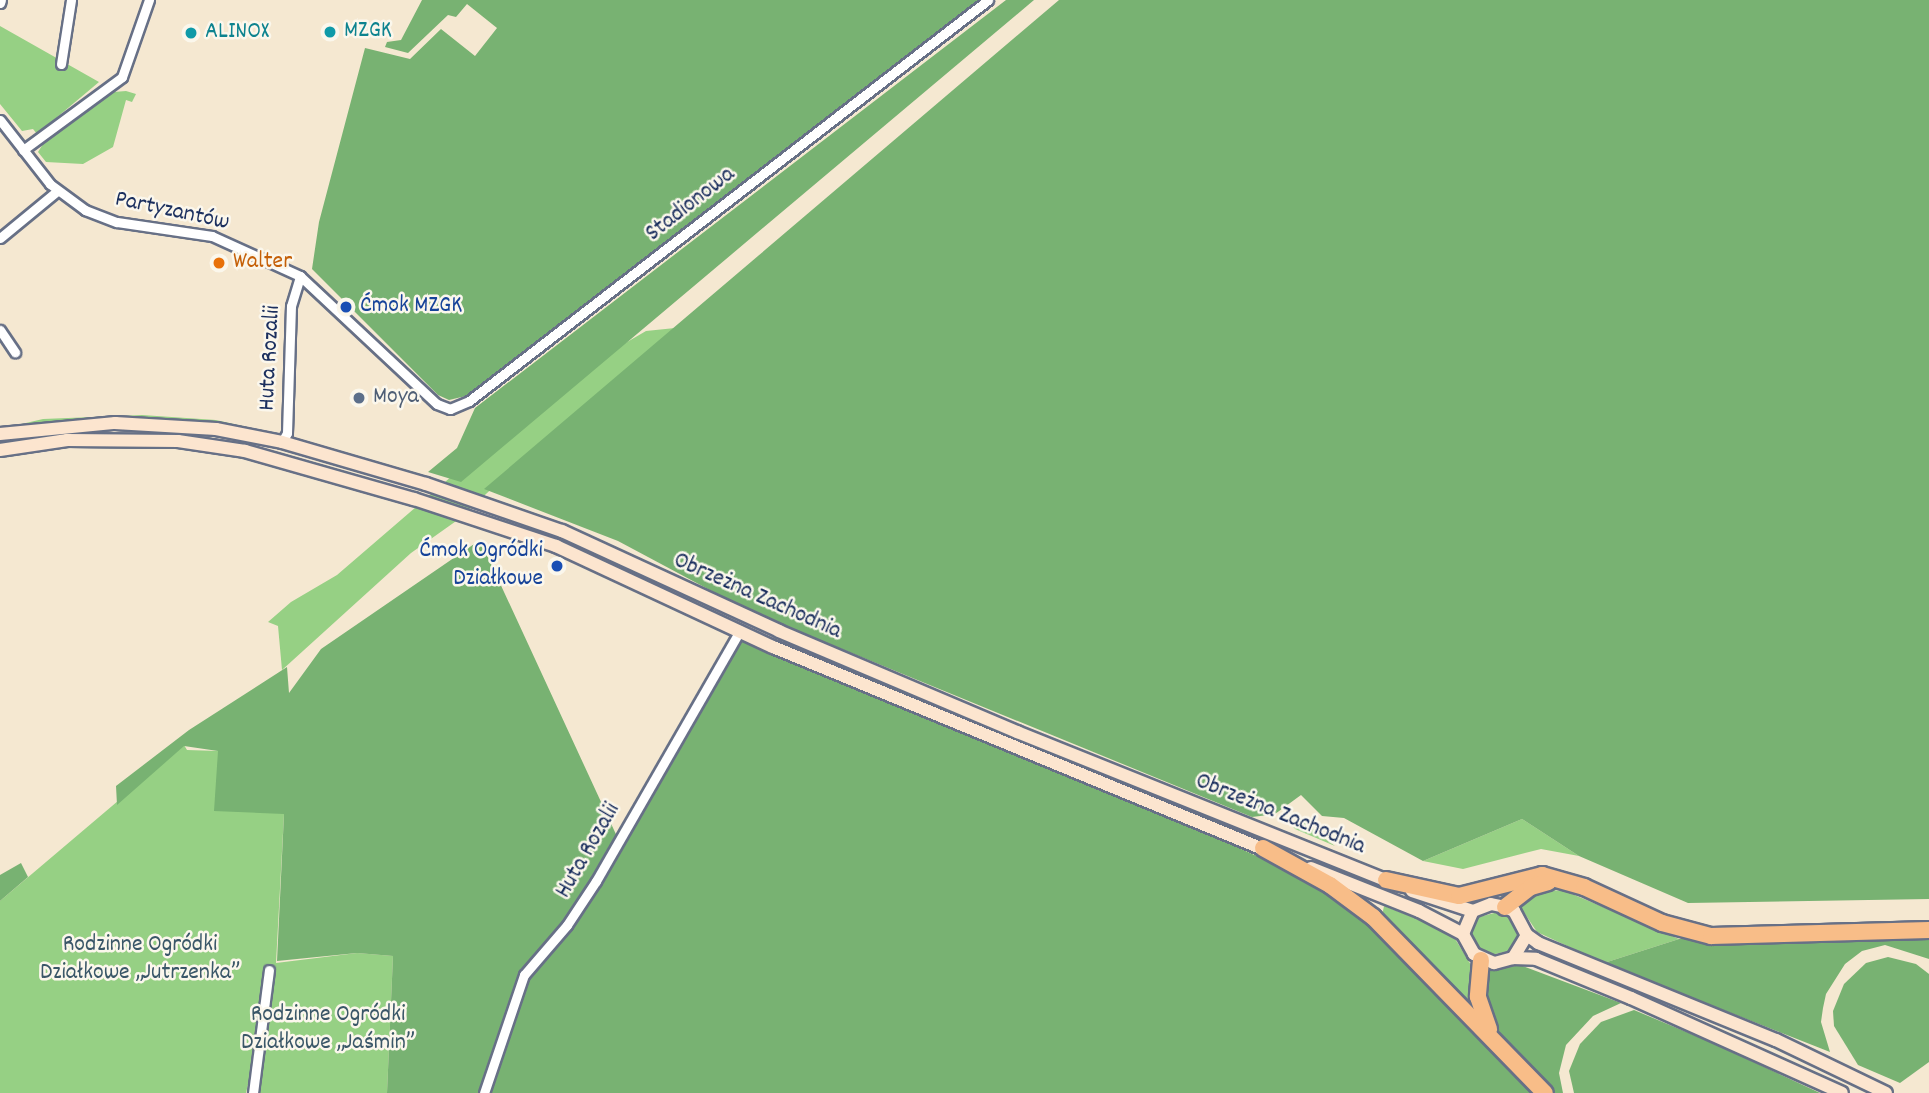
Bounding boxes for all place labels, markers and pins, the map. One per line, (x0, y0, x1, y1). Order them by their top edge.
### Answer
place label: MZGK (344, 18, 392, 46)
place label: ALINOX (205, 19, 269, 47)
marker: MZGK (322, 24, 338, 40)
marker: ALINOX (183, 25, 199, 41)
place label: Walter (233, 249, 292, 277)
marker: Walter (211, 255, 227, 271)
place label: Ćmok MZGK (360, 293, 462, 321)
marker: Ćmok MZGK (338, 299, 354, 315)
place label: Moya (373, 384, 419, 412)
marker: Moya (351, 390, 367, 406)
place label: Ćmok Ogródki Działkowe (419, 538, 543, 594)
marker: Ćmok Ogródki Działkowe (549, 558, 565, 574)

